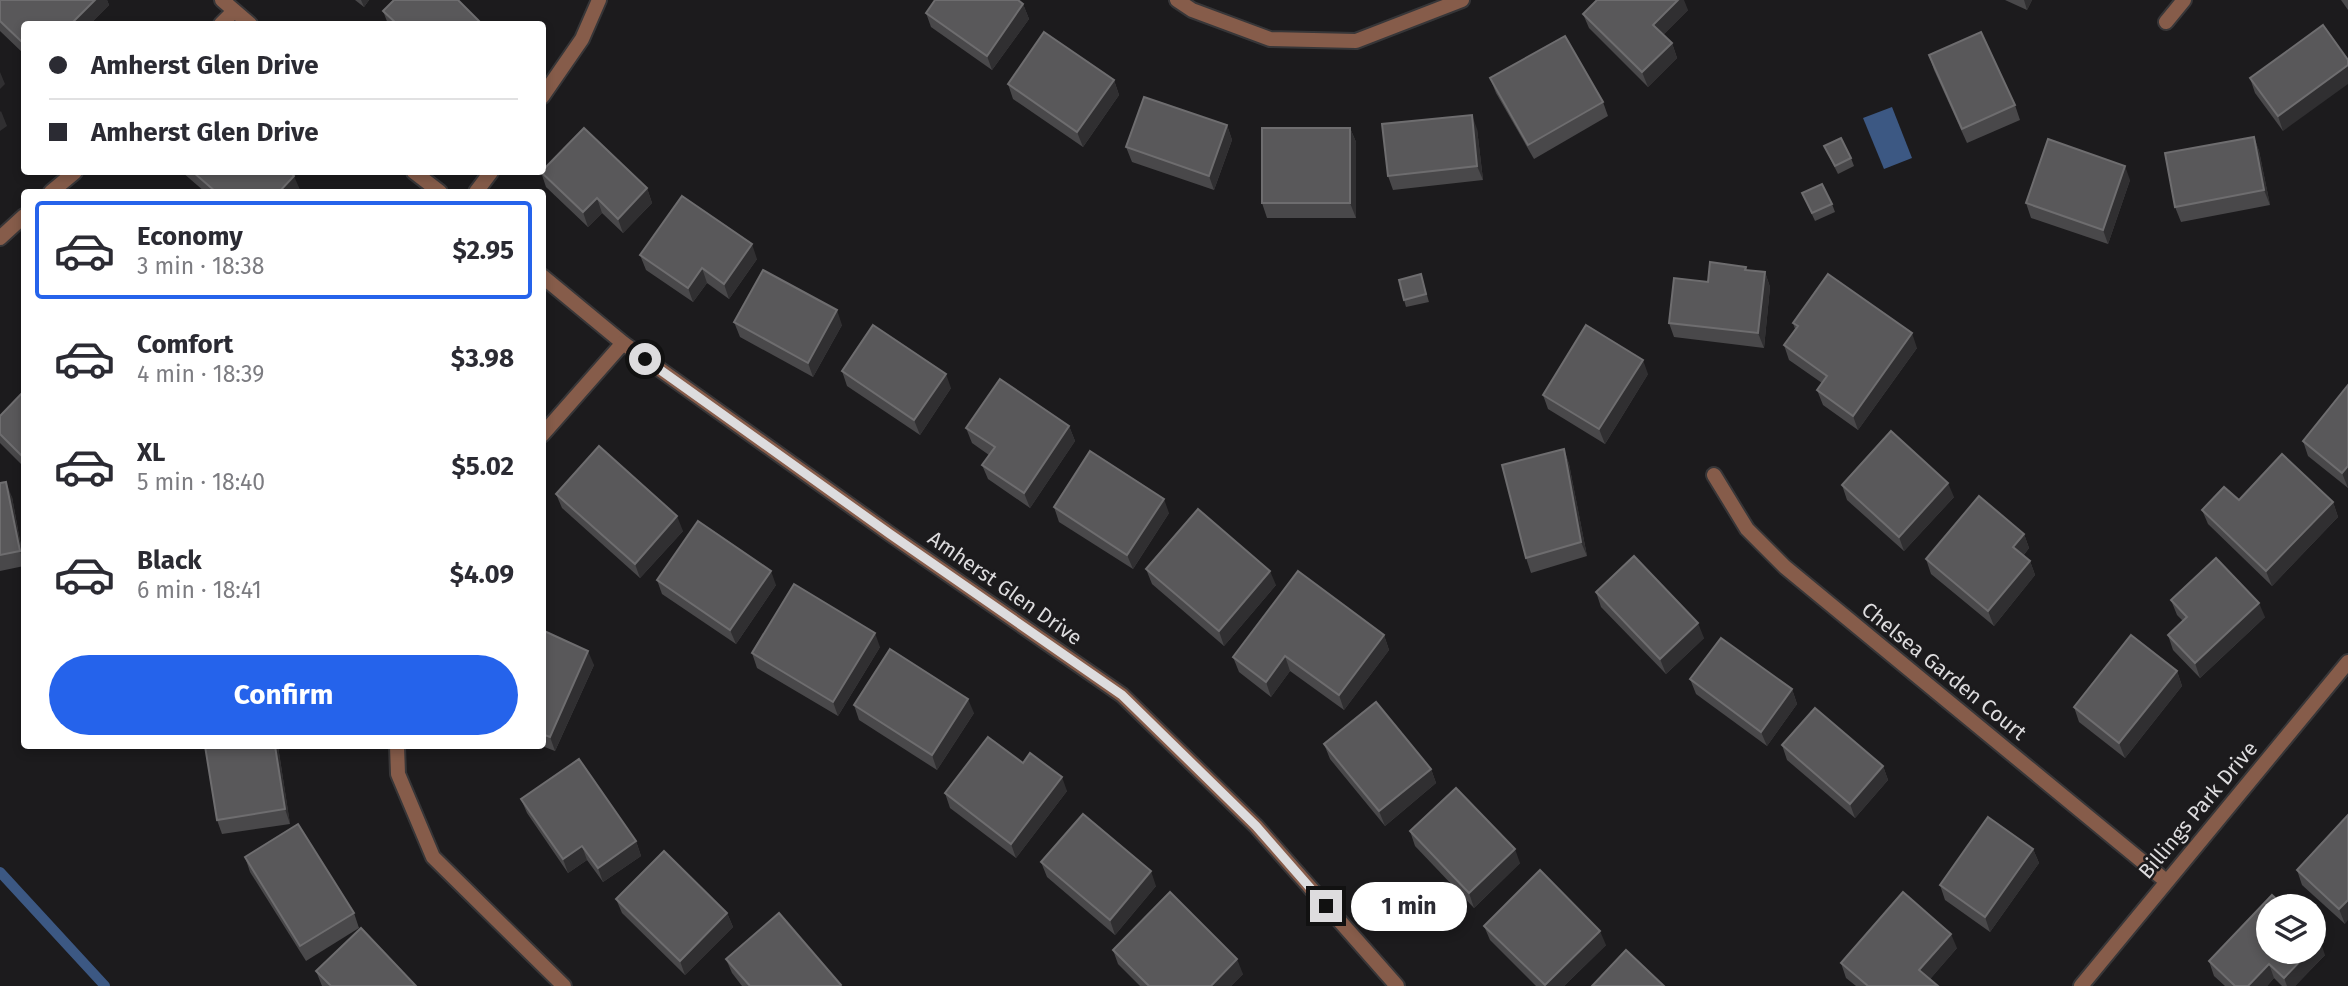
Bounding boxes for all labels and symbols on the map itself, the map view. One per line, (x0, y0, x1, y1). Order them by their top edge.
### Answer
route start (629, 343, 661, 375)
street label: Amherst Glen Drive (923, 525, 1087, 651)
street label: Chelsea Garden Court (1856, 596, 2032, 746)
street label: Billings Park Drive (2133, 736, 2263, 884)
callout: 1 min (1350, 881, 1466, 930)
route end (1310, 890, 1342, 922)

